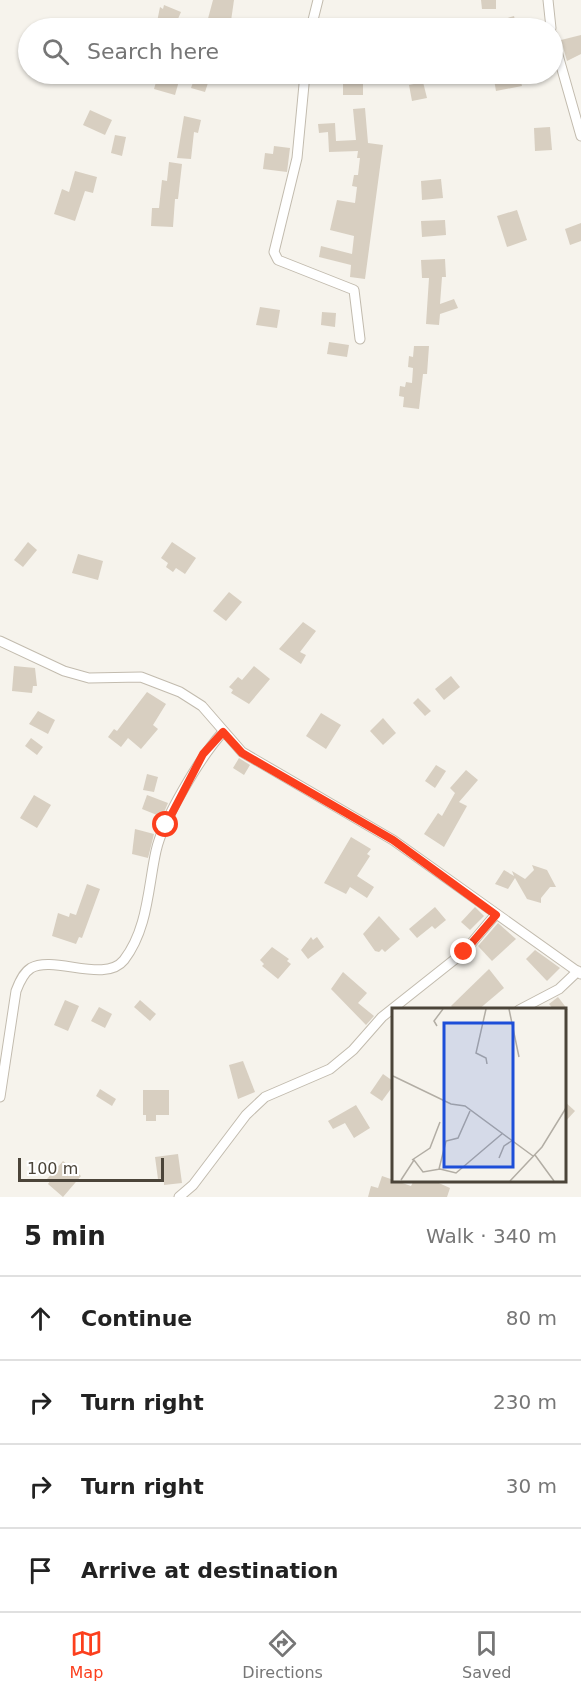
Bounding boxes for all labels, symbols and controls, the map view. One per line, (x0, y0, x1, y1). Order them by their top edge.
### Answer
search box (18, 18, 563, 84)
icon: search (39, 35, 72, 68)
text: Search here (87, 39, 219, 64)
route start (152, 811, 178, 837)
route end (450, 938, 476, 964)
inset map (392, 1008, 566, 1182)
scale bar (18, 1155, 164, 1182)
text: 100 m (27, 1159, 78, 1178)
text: 5 min (24, 1221, 106, 1251)
text: Walk · 340 m (426, 1224, 557, 1248)
icon: ahead (24, 1302, 57, 1335)
text: Continue (81, 1306, 192, 1331)
text: 80 m (506, 1306, 557, 1330)
icon: right (24, 1386, 57, 1419)
text: Turn right (81, 1390, 204, 1415)
text: 230 m (493, 1390, 557, 1414)
icon: right (24, 1470, 57, 1503)
text: Turn right (81, 1474, 204, 1499)
text: 30 m (506, 1474, 557, 1498)
icon: arrive (24, 1554, 57, 1587)
text: Arrive at destination (81, 1558, 338, 1583)
tab: Map (70, 1627, 103, 1682)
tab: Directions (242, 1627, 323, 1682)
tab: Saved (462, 1627, 511, 1682)

